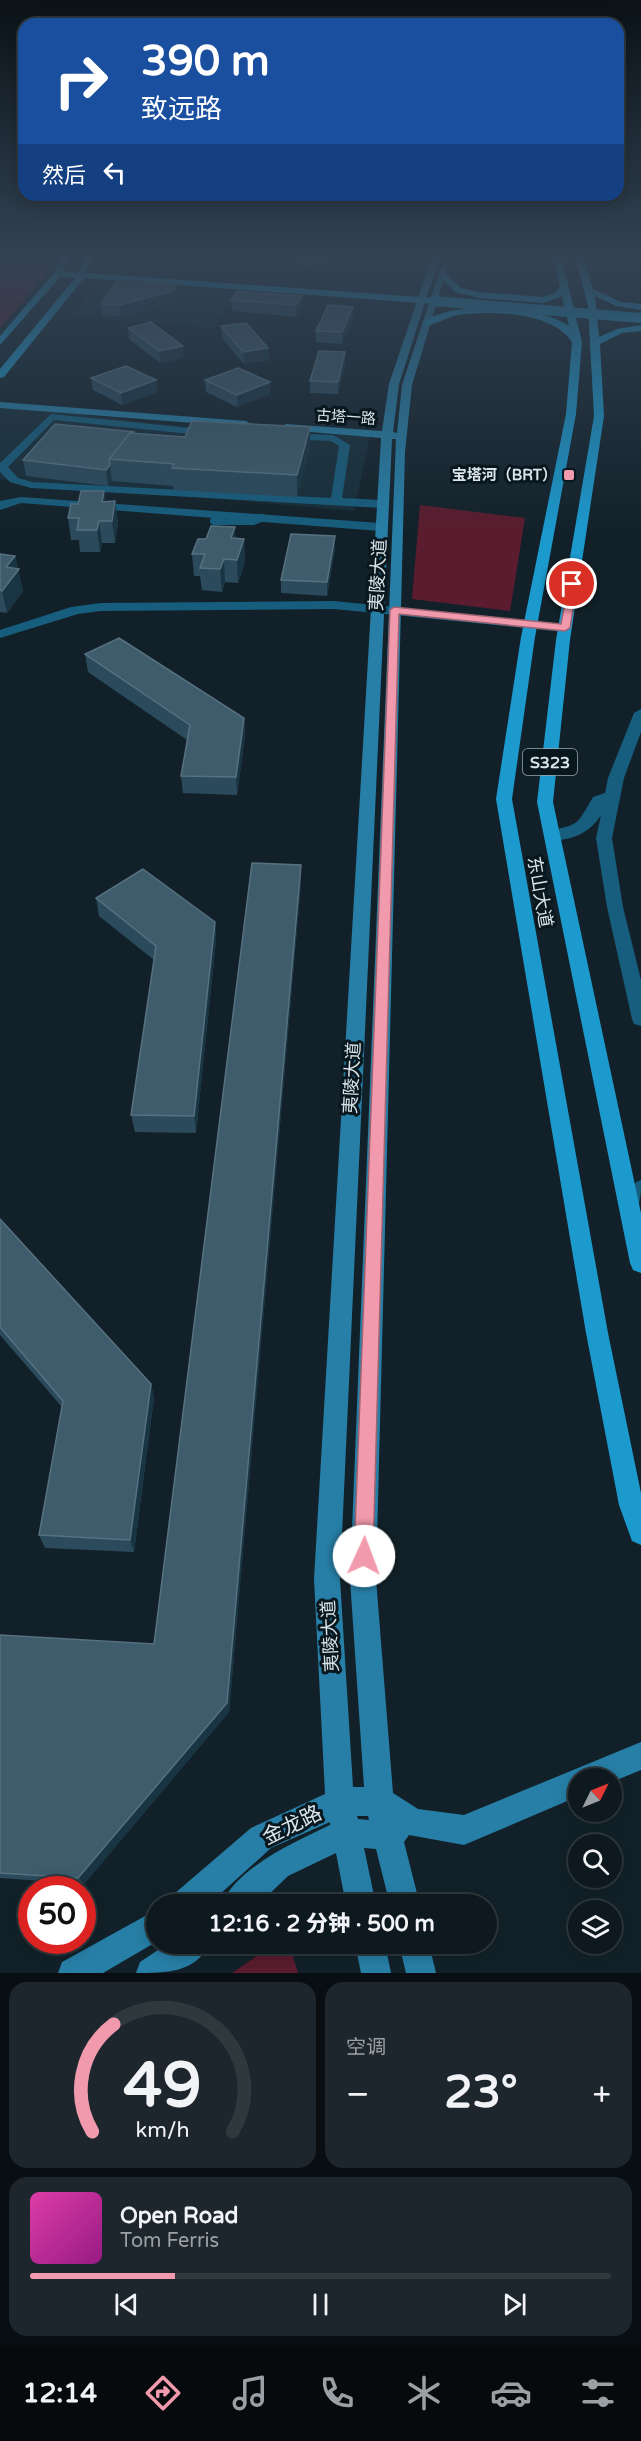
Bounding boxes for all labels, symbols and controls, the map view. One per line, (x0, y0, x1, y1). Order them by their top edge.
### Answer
text: 390 m (141, 36, 270, 87)
icon: right (42, 42, 120, 120)
text: 致远路 (141, 93, 222, 126)
icon: left (98, 156, 131, 189)
text: 然后 (42, 163, 86, 189)
street label: 古塔一路 (315, 406, 377, 428)
place label: 宝塔河（BRT） (452, 466, 557, 484)
marker: 宝塔河（BRT） (562, 468, 576, 482)
street label: 夷陵大道 (365, 538, 391, 612)
pin (546, 558, 597, 609)
icon: arrive (555, 567, 588, 600)
road number: S323 (523, 749, 577, 775)
street label: 东山大道 (523, 855, 557, 929)
street label: 夷陵大道 (339, 1041, 365, 1115)
position arrow (332, 1524, 396, 1588)
street label: 夷陵大道 (317, 1599, 343, 1673)
north arrow (568, 1768, 622, 1822)
map controls (568, 1768, 622, 1954)
street label: 金龙路 (258, 1800, 326, 1850)
button: search (568, 1834, 622, 1888)
speed limit sign: 50 (18, 1876, 96, 1954)
button: layers (568, 1900, 622, 1954)
text: 12:16 · 2 分钟 · 500 m (208, 1911, 435, 1937)
text: 空调 (346, 2036, 386, 2060)
text: 49 (123, 2049, 202, 2124)
text: 23° (444, 2066, 518, 2120)
text: − (346, 2075, 370, 2114)
text: + (592, 2075, 611, 2114)
text: km/h (136, 2117, 189, 2143)
text: Open Road (120, 2203, 238, 2229)
text: Tom Ferris (120, 2229, 219, 2253)
icon: previous (110, 2288, 143, 2321)
icon: pause (304, 2288, 337, 2321)
icon: next (498, 2288, 531, 2321)
icon: directions (142, 2372, 184, 2414)
icon: music (229, 2372, 271, 2414)
icon: phone (316, 2372, 358, 2414)
icon: climate (403, 2372, 445, 2414)
icon: car (490, 2372, 532, 2414)
icon: filters (577, 2372, 619, 2414)
text: 12:14 (22, 2377, 97, 2410)

